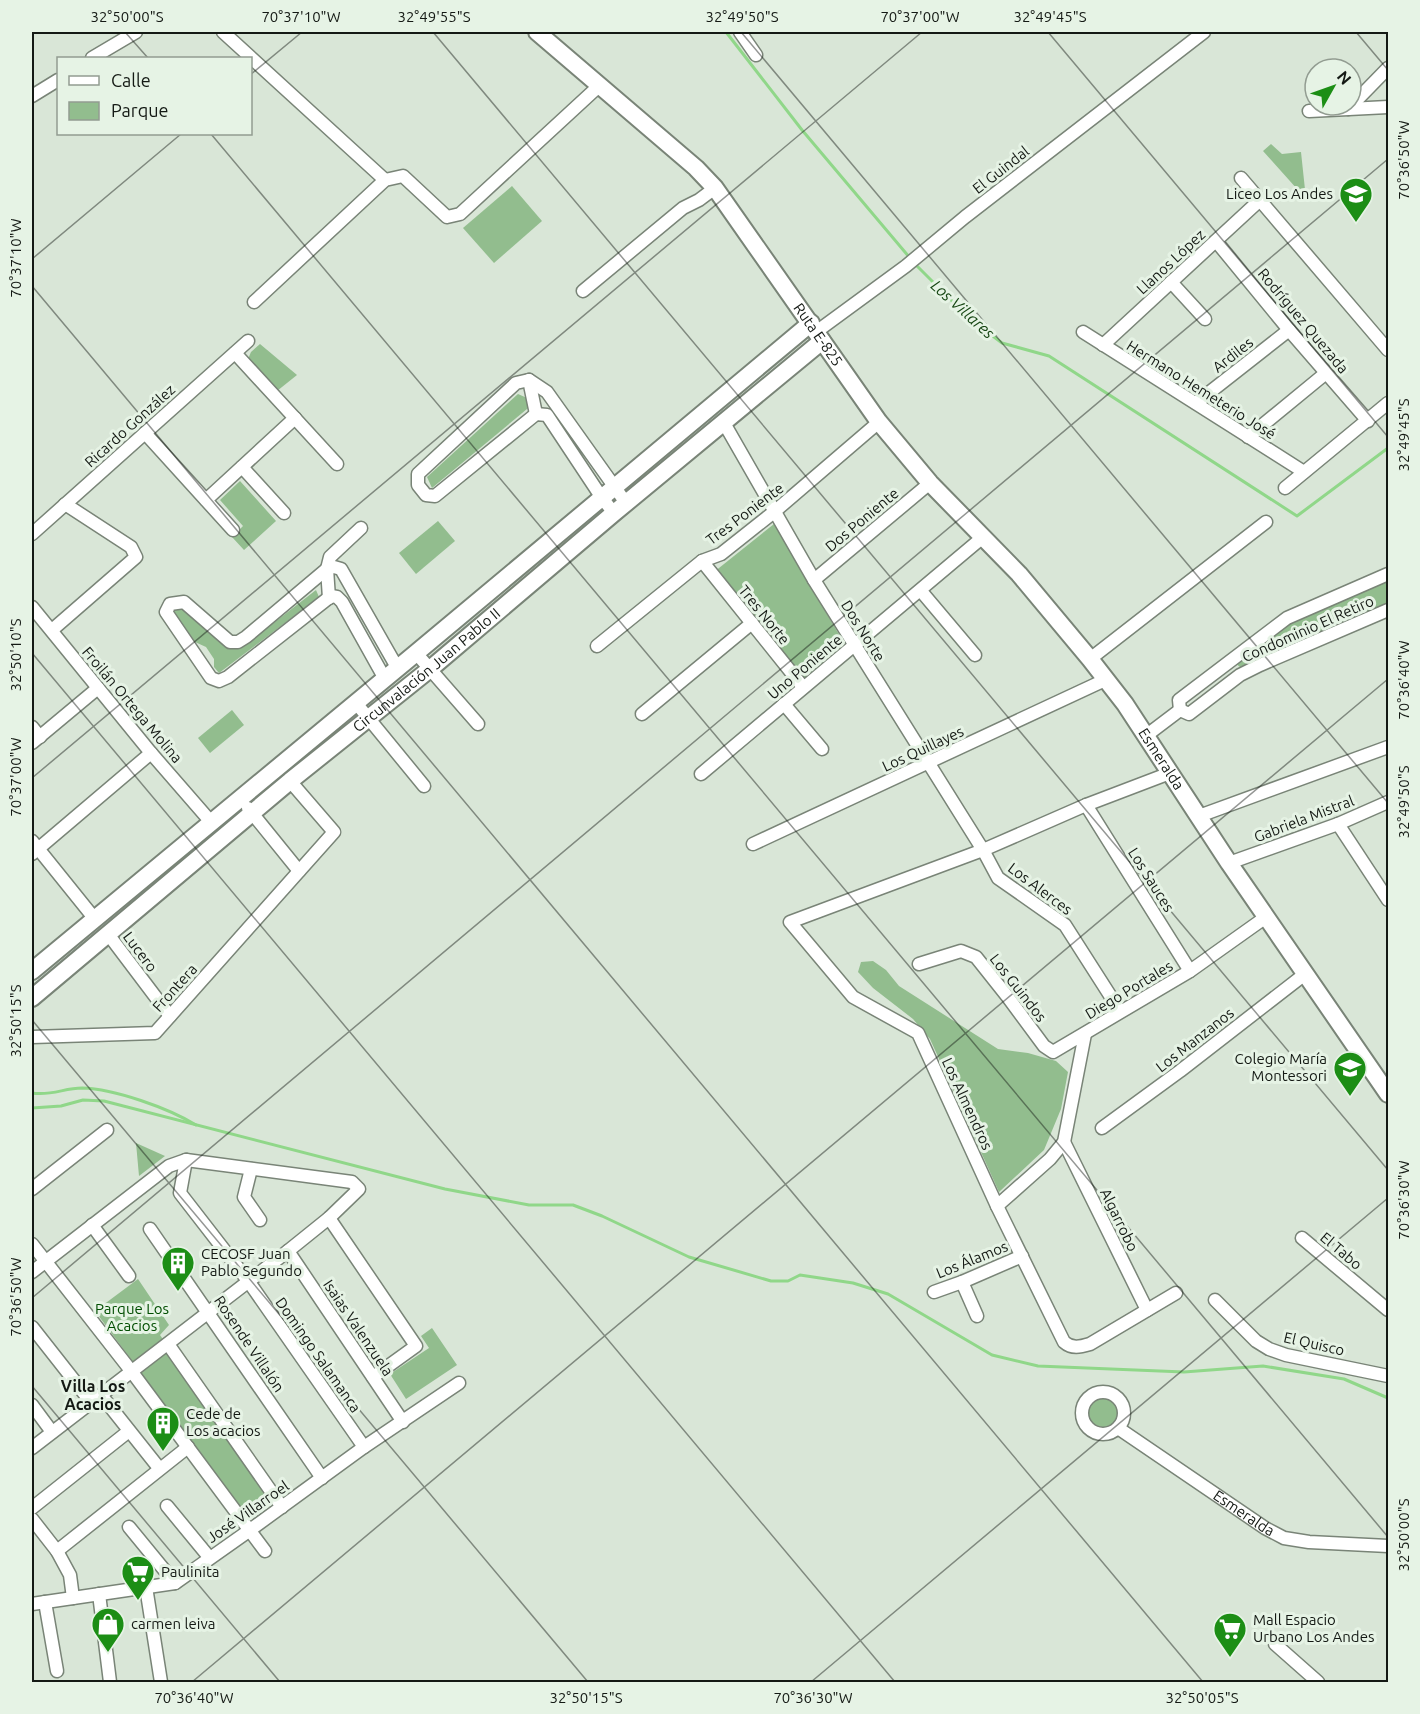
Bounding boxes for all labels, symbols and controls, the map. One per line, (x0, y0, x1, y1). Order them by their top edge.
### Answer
text: 32°50'00"S (90, 8, 164, 25)
text: 70°37'10"W (261, 8, 341, 25)
text: 32°49'55"S (397, 8, 471, 25)
text: 32°49'50"S (705, 8, 779, 25)
text: 70°37'00"W (880, 8, 960, 25)
text: 32°49'45"S (1013, 8, 1087, 25)
legend (57, 57, 252, 135)
north arrow (1303, 57, 1363, 117)
text: N (1334, 67, 1355, 88)
text: Calle (111, 70, 151, 90)
text: Parque (111, 100, 168, 120)
text: 70°36'50"W (1395, 120, 1412, 200)
street label: El Guindal (969, 142, 1032, 197)
school or university icon: Liceo Los Andes (1338, 176, 1374, 223)
place label: Liceo Los Andes (1226, 185, 1333, 202)
text: 70°37'10"W (7, 218, 24, 298)
street label: Llanos López (1133, 226, 1208, 298)
street label: Rodríguez Quezada (1255, 265, 1352, 377)
water label: Los Villares (928, 276, 998, 342)
street label: Ruta E-825 (790, 300, 846, 369)
street label: Ardiles (1209, 334, 1256, 376)
street label: Hermano Hemeterio José (1124, 337, 1279, 442)
street label: Ricardo González (81, 381, 178, 471)
text: 32°49'45"S (1395, 398, 1412, 472)
street label: Tres Poniente (703, 479, 787, 548)
street label: Dos Poniente (822, 484, 902, 555)
street label: Tres Norte (735, 582, 793, 648)
street label: Condominio El Retiro (1239, 592, 1376, 665)
street label: Dos Norte (838, 597, 889, 664)
street label: Circunvalación Juan Pablo II (349, 604, 503, 735)
text: 32°50'10"S (7, 618, 24, 692)
street label: Uno Poniente (764, 631, 845, 703)
text: 70°36'40"W (1395, 640, 1412, 720)
street label: Froilán Ortega Molina (79, 643, 186, 766)
street label: Los Quillayes (879, 722, 966, 775)
street label: Esmeralda (1135, 725, 1188, 793)
text: 70°37'00"W (7, 737, 24, 817)
text: 32°49'50"S (1395, 765, 1412, 839)
street label: Gabriela Mistral (1252, 792, 1356, 845)
street label: Los Sauces (1125, 845, 1178, 915)
street label: Los Alerces (1005, 859, 1076, 918)
street label: Lucero (120, 928, 161, 975)
street label: Los Guindos (987, 950, 1050, 1025)
street label: Diego Portales (1082, 957, 1176, 1022)
street label: Frontera (149, 960, 200, 1015)
text: 32°50'15"S (7, 984, 24, 1058)
street label: Los Manzanos (1152, 1004, 1237, 1075)
place label: Colegio María Montessori (1235, 1050, 1327, 1084)
school or university icon: Colegio María Montessori (1332, 1050, 1368, 1097)
street label: Los Almendros (939, 1055, 996, 1152)
text: 70°36'30"W (1395, 1160, 1412, 1240)
street label: Algarrobo (1097, 1186, 1142, 1254)
street label: El Tabo (1317, 1228, 1365, 1273)
street label: Los Álamos (933, 1237, 1010, 1282)
building icon: CECOSF Juan Pablo Segundo (160, 1245, 196, 1292)
place label: CECOSF Juan Pablo Segundo (201, 1245, 302, 1279)
text: 70°36'50"W (7, 1257, 24, 1337)
street label: Isaias Valenzuela (320, 1276, 397, 1379)
street label: Rosende Villalón (211, 1292, 288, 1395)
street label: Domingo Salamanca (272, 1294, 365, 1415)
park label: Parque Los Acacios (95, 1300, 169, 1334)
street label: El Quisco (1282, 1328, 1346, 1359)
district label: Villa Los Acacios (61, 1377, 125, 1413)
building icon: Cede de Los acacios (145, 1405, 181, 1452)
place label: Cede de Los acacios (186, 1405, 261, 1439)
street label: José Villarroel (204, 1477, 292, 1546)
street label: Esmeralda (1210, 1486, 1277, 1539)
text: 32°50'00"S (1395, 1498, 1412, 1572)
supermarket icon: Paulinita (120, 1554, 156, 1601)
place label: Paulinita (161, 1563, 219, 1580)
shop icon: carmen leiva (90, 1606, 126, 1653)
supermarket icon: Mall Espacio Urbano Los Andes (1212, 1611, 1248, 1658)
place label: Mall Espacio Urbano Los Andes (1253, 1611, 1374, 1645)
place label: carmen leiva (131, 1615, 215, 1632)
text: 70°36'40"W (154, 1689, 234, 1706)
text: 32°50'15"S (549, 1689, 623, 1706)
text: 70°36'30"W (773, 1689, 853, 1706)
text: 32°50'05"S (1165, 1689, 1239, 1706)

